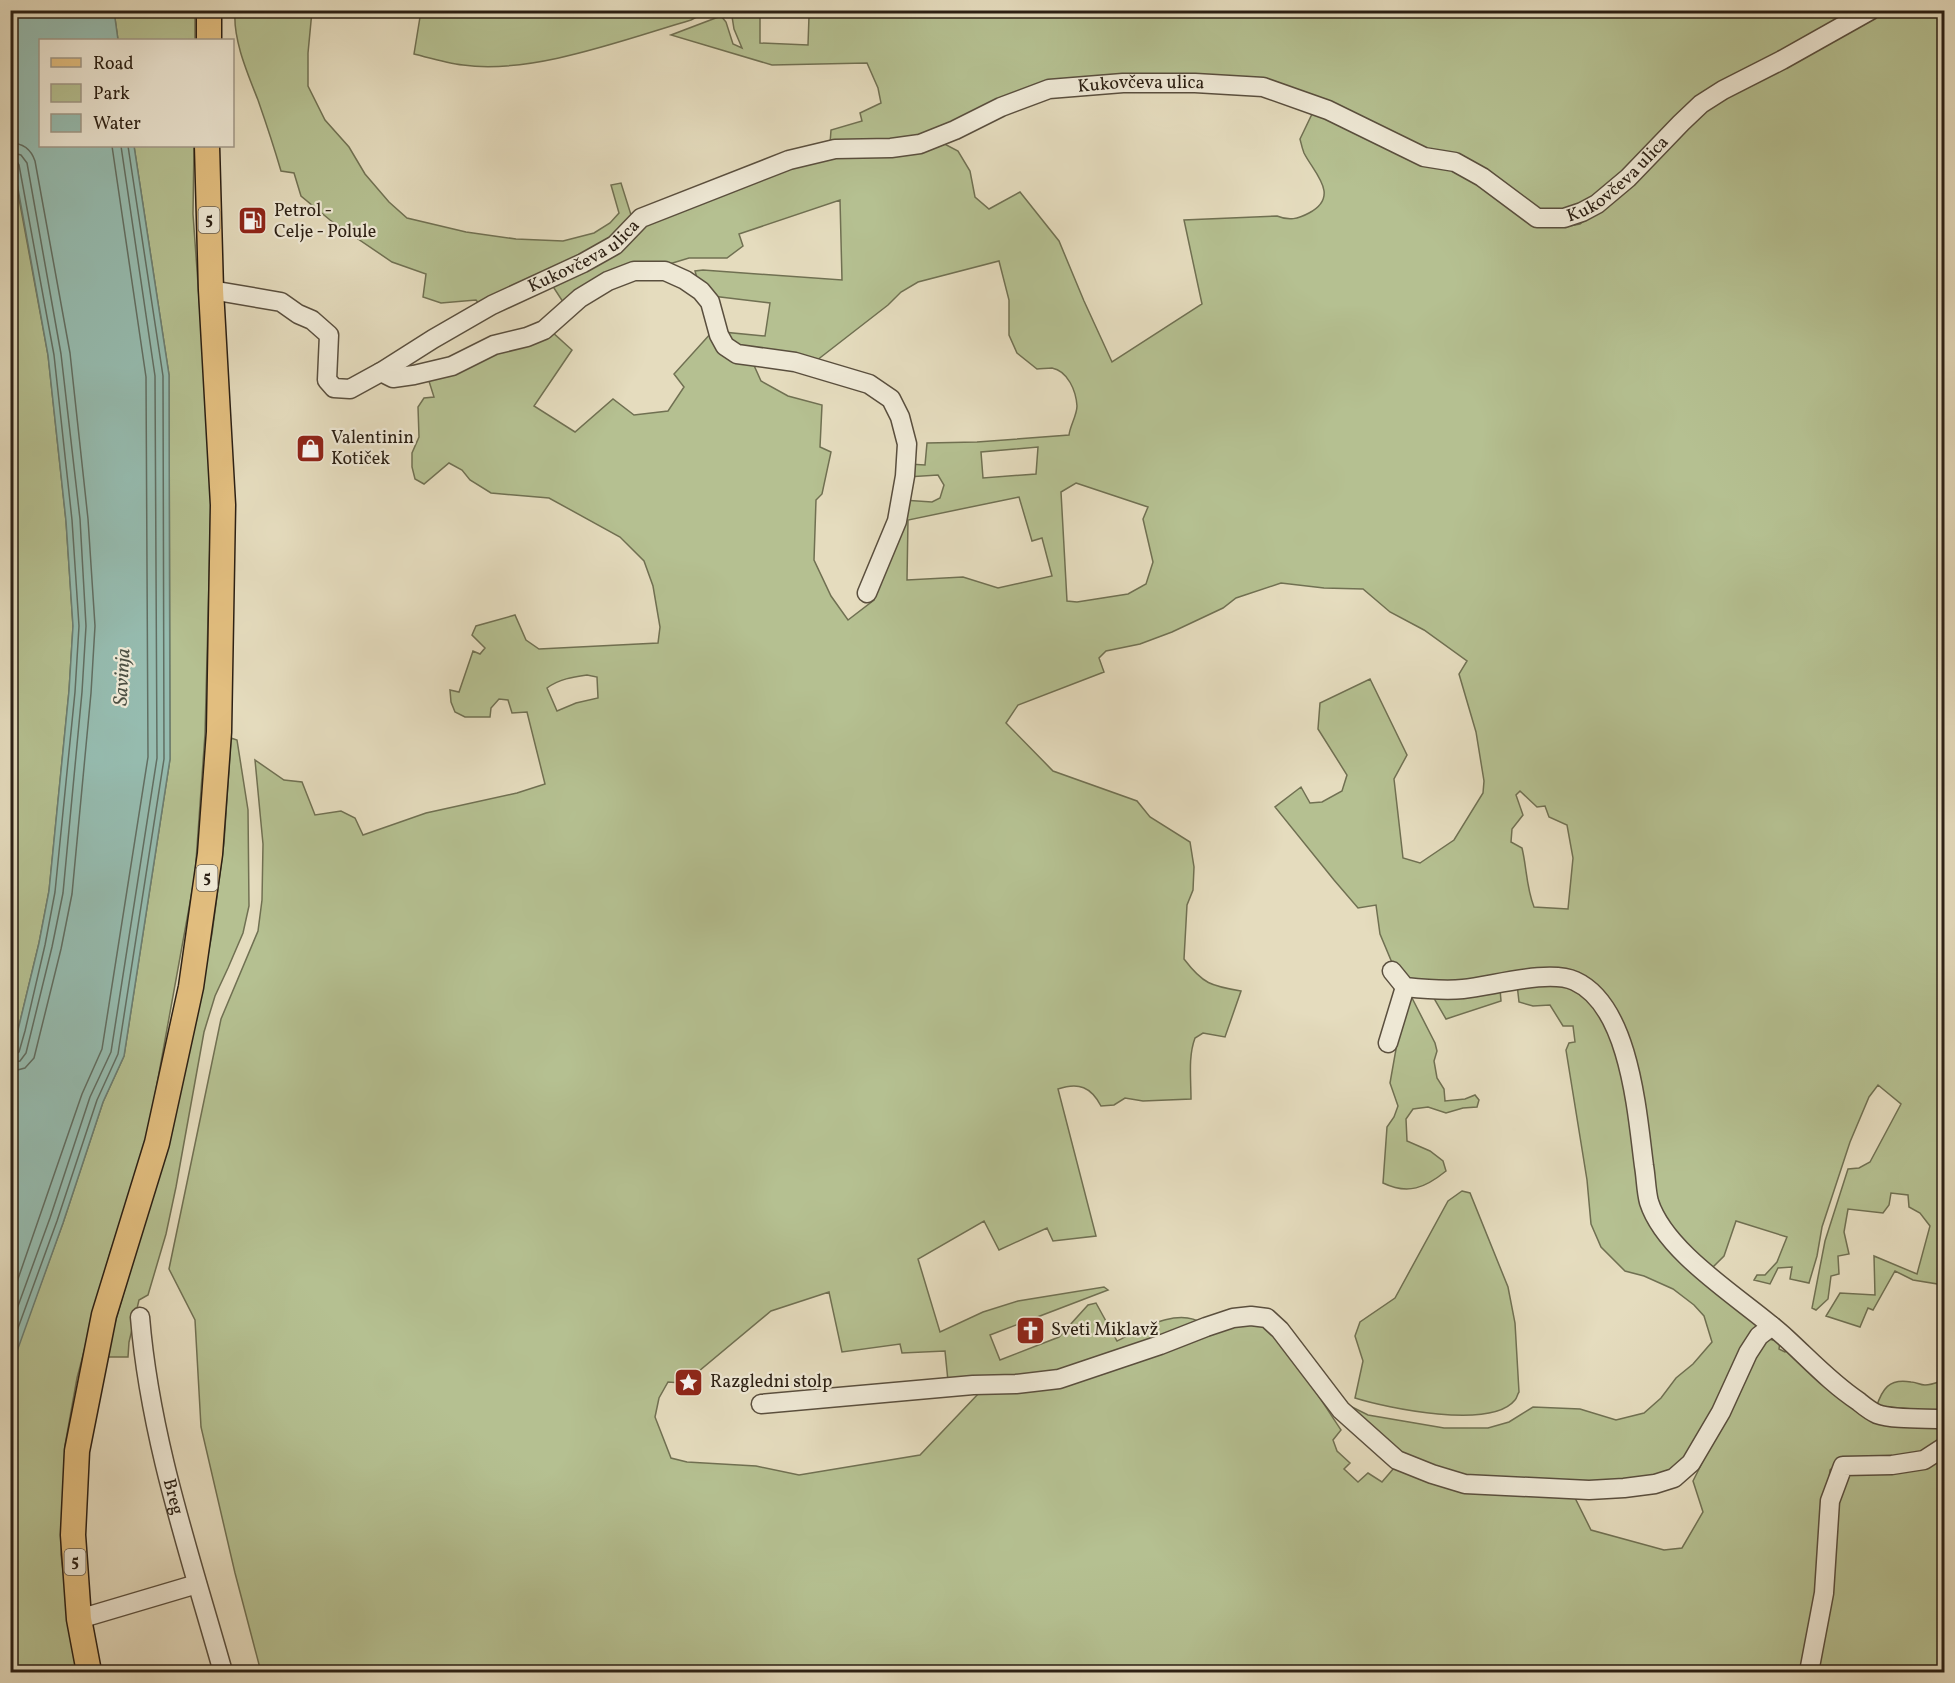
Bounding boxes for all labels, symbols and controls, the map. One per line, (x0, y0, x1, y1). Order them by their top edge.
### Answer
legend (39, 39, 234, 147)
text: Road (93, 52, 134, 77)
street label: Kukovčeva ulica (1076, 71, 1205, 99)
text: Park (93, 82, 130, 107)
text: Water (93, 112, 141, 137)
street label: Kukovčeva ulica (1563, 130, 1675, 229)
place label: Petrol - Celje - Polule (274, 199, 376, 245)
fuel station icon: Petrol - Celje - Polule (237, 205, 269, 237)
road number: 5 (198, 207, 220, 233)
street label: Kukovčeva ulica (524, 214, 646, 299)
place label: Valentinin Kotiček (331, 426, 414, 472)
shop icon: Valentinin Kotiček (294, 432, 326, 464)
water label: Savinja (108, 648, 138, 706)
road number: 5 (196, 865, 218, 891)
church icon: Sveti Miklavž (1014, 1314, 1046, 1346)
place label: Sveti Miklavž (1051, 1318, 1158, 1343)
place icon: Razgledni stolp (673, 1366, 705, 1398)
place label: Razgledni stolp (710, 1370, 832, 1395)
street label: Breg (156, 1476, 190, 1518)
road number: 5 (64, 1549, 86, 1575)

